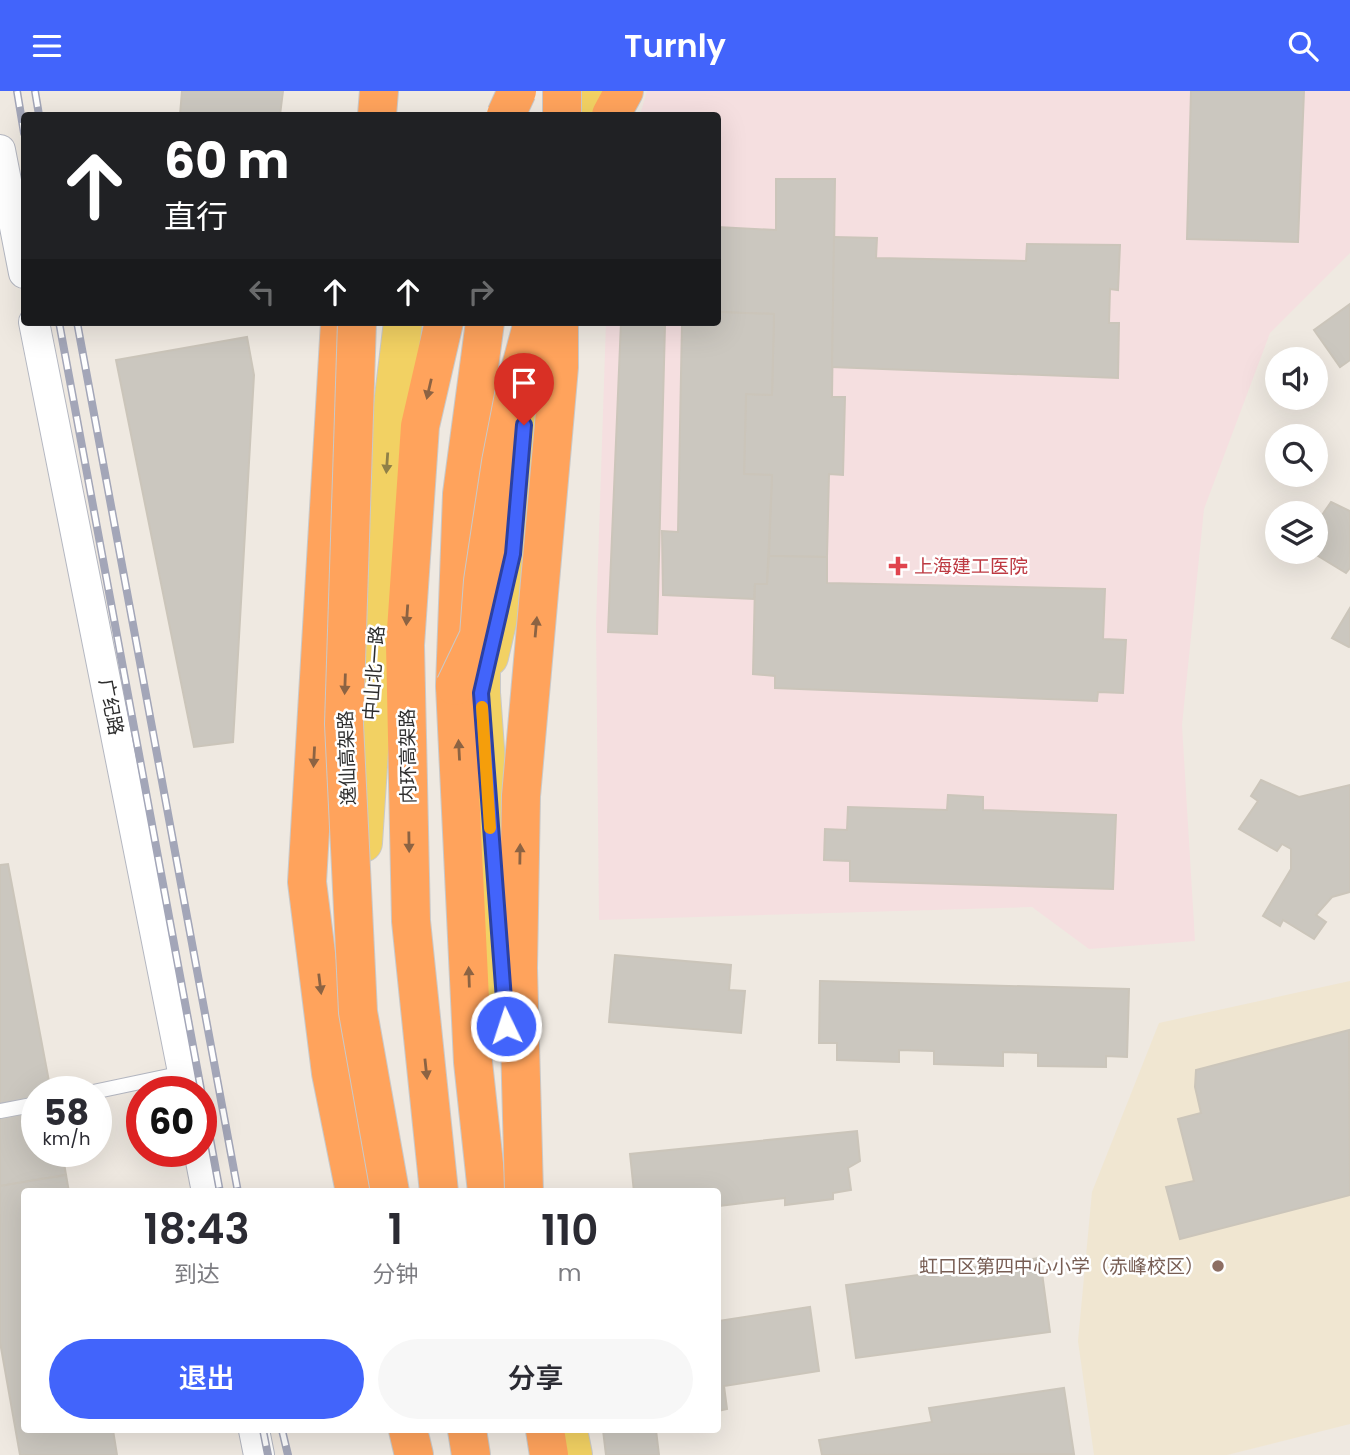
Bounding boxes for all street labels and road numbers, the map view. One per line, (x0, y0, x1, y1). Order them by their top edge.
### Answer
street label: 中山北一路 (357, 625, 391, 721)
street label: 广纪路 (92, 676, 130, 738)
street label: 内环高架路 (394, 708, 422, 804)
street label: 逸仙高架路 (332, 710, 362, 806)

